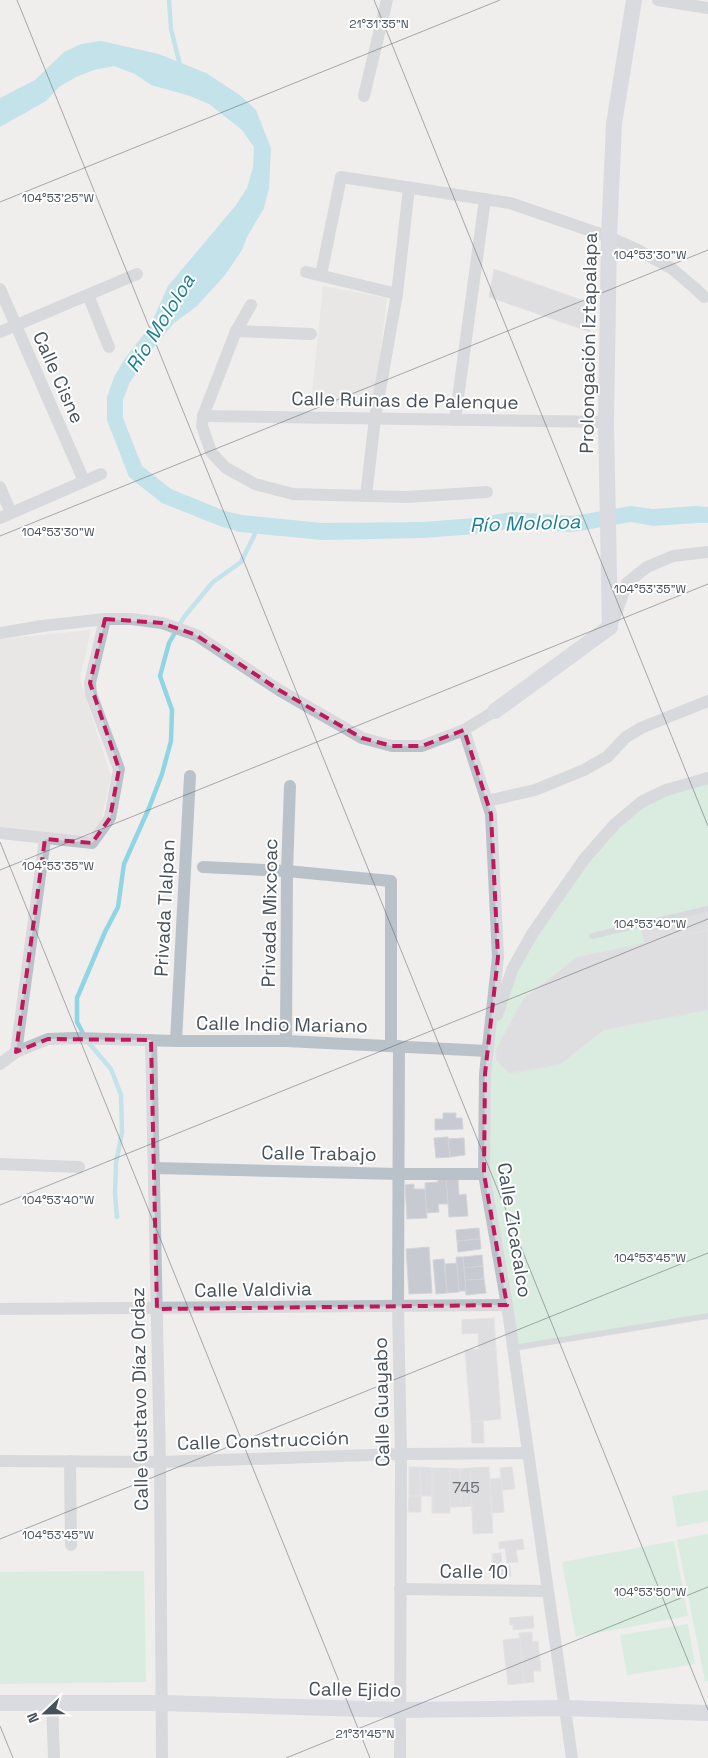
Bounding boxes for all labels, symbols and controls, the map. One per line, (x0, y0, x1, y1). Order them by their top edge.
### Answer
text: 21°31'35"N (349, 16, 409, 32)
text: 104°53'25"W (22, 190, 95, 206)
street label: Prolongación Iztapalapa (574, 232, 603, 454)
text: 104°53'30"W (614, 247, 687, 263)
water label: Río Mololoa (120, 269, 201, 377)
street label: Calle Cisne (27, 327, 90, 427)
street label: Calle Ruinas de Palenque (291, 386, 519, 415)
water label: Río Mololoa (469, 508, 581, 538)
text: 104°53'30"W (22, 524, 95, 540)
text: 104°53'35"W (614, 581, 687, 597)
street label: Privada Mixcoac (256, 838, 283, 988)
street label: Privada Tlalpan (148, 839, 181, 977)
text: 104°53'35"W (22, 858, 95, 874)
text: 104°53'40"W (614, 916, 687, 932)
street label: Calle Indio Mariano (196, 1011, 368, 1038)
street label: Calle Trabajo (261, 1140, 377, 1167)
street label: Calle Zicacalco (492, 1161, 538, 1299)
text: 104°53'40"W (22, 1192, 95, 1208)
text: 104°53'45"W (614, 1250, 687, 1266)
street label: Calle Valdivia (194, 1276, 312, 1303)
street label: Calle Gustavo Díaz Ordaz (125, 1287, 154, 1511)
street label: Calle Guayabo (368, 1337, 395, 1467)
street label: Calle Construcción (177, 1425, 350, 1456)
house number: 745 (452, 1477, 480, 1498)
text: 104°53'45"W (22, 1527, 95, 1543)
street label: Calle 10 (439, 1558, 509, 1585)
text: 104°53'50"W (614, 1584, 687, 1600)
street label: Calle Ejido (308, 1676, 401, 1703)
north arrow (20, 1688, 70, 1738)
text: N (23, 1710, 43, 1726)
text: 21°31'45"N (335, 1726, 395, 1742)

